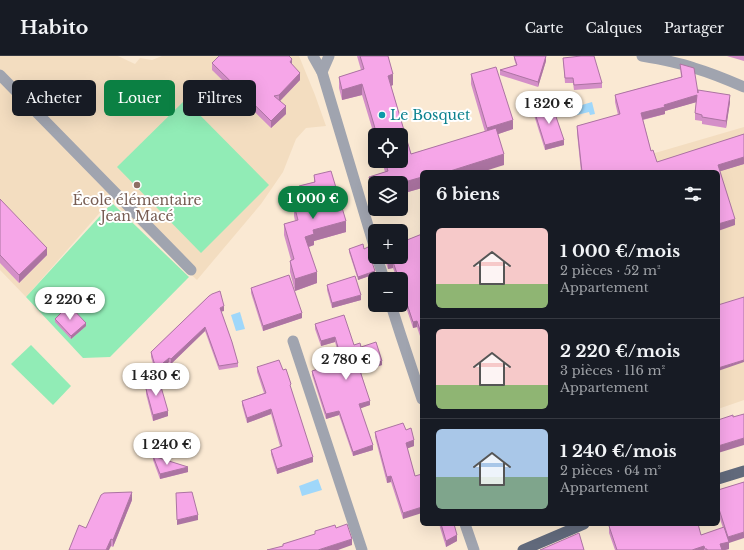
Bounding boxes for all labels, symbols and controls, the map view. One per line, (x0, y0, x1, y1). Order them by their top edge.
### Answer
text: Habito (20, 16, 88, 39)
text: Carte (525, 19, 564, 37)
text: Calques (586, 19, 642, 37)
text: Partager (664, 19, 724, 37)
chip: Acheter (12, 80, 96, 116)
chip: Louer (104, 80, 175, 116)
chip: Filtres (183, 80, 256, 116)
pin: 1 320 € (512, 91, 586, 125)
text: 1 320 € (524, 95, 574, 112)
place label: Le Bosquet (390, 106, 471, 124)
marker: Le Bosquet (377, 110, 387, 120)
map controls (368, 128, 408, 312)
button: locate (368, 128, 408, 168)
button: layers (368, 176, 408, 216)
marker: École élémentaire Jean Macé (132, 180, 142, 190)
icon: filters (682, 183, 704, 205)
text: 6 biens (436, 184, 500, 205)
pin: 1 000 € (276, 186, 350, 220)
text: 1 000 € (287, 190, 339, 207)
place label: École élémentaire Jean Macé (72, 191, 202, 225)
button: + (368, 224, 408, 264)
text: 1 000 €/mois (560, 241, 680, 262)
icon: home (468, 244, 516, 292)
text: 2 pièces · 52 m² (560, 262, 661, 279)
button: − (368, 272, 408, 312)
text: Appartement (560, 279, 649, 296)
pin: 2 220 € (33, 287, 107, 321)
text: 2 220 € (44, 291, 96, 308)
text: 2 220 €/mois (560, 341, 680, 362)
icon: home (468, 345, 516, 393)
pin: 2 780 € (309, 347, 383, 381)
text: 2 780 € (321, 351, 371, 368)
text: 3 pièces · 116 m² (560, 362, 665, 379)
pin: 1 430 € (119, 363, 193, 397)
text: 1 430 € (131, 367, 181, 384)
text: Appartement (560, 379, 649, 396)
pin: 1 240 € (130, 432, 204, 466)
text: 1 240 € (142, 436, 192, 453)
text: 1 240 €/mois (560, 441, 677, 462)
icon: home (468, 445, 516, 493)
text: 2 pièces · 64 m² (560, 462, 661, 479)
text: Appartement (560, 479, 649, 496)

